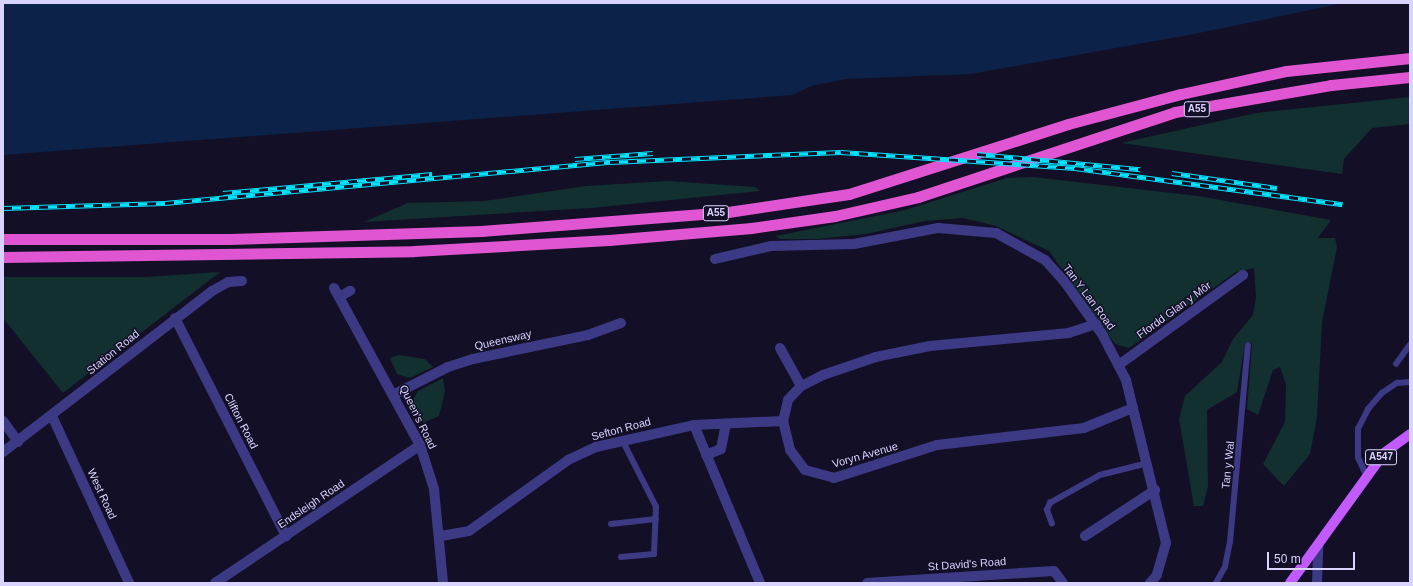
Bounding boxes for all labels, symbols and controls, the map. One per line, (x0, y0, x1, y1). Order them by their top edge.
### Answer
road number: A55 (1183, 101, 1211, 117)
road number: A55 (702, 205, 730, 221)
street label: Tan Y Lan Road (1060, 262, 1118, 332)
street label: Ffordd Glan y Môr (1134, 279, 1214, 341)
street label: Station Road (84, 327, 142, 377)
street label: Queensway (473, 327, 533, 353)
street label: Queen's Road (397, 383, 439, 451)
street label: Clifton Road (221, 391, 261, 451)
street label: Sefton Road (590, 415, 652, 443)
street label: Voryn Avenue (830, 439, 900, 471)
street label: Tan y Wal (1219, 440, 1237, 490)
road number: A547 (1365, 449, 1397, 465)
street label: West Road (85, 467, 119, 521)
street label: Endsleigh Road (275, 477, 347, 531)
scale bar (1269, 544, 1357, 570)
text: 50 m (1274, 552, 1301, 566)
street label: St David's Road (927, 555, 1007, 573)

